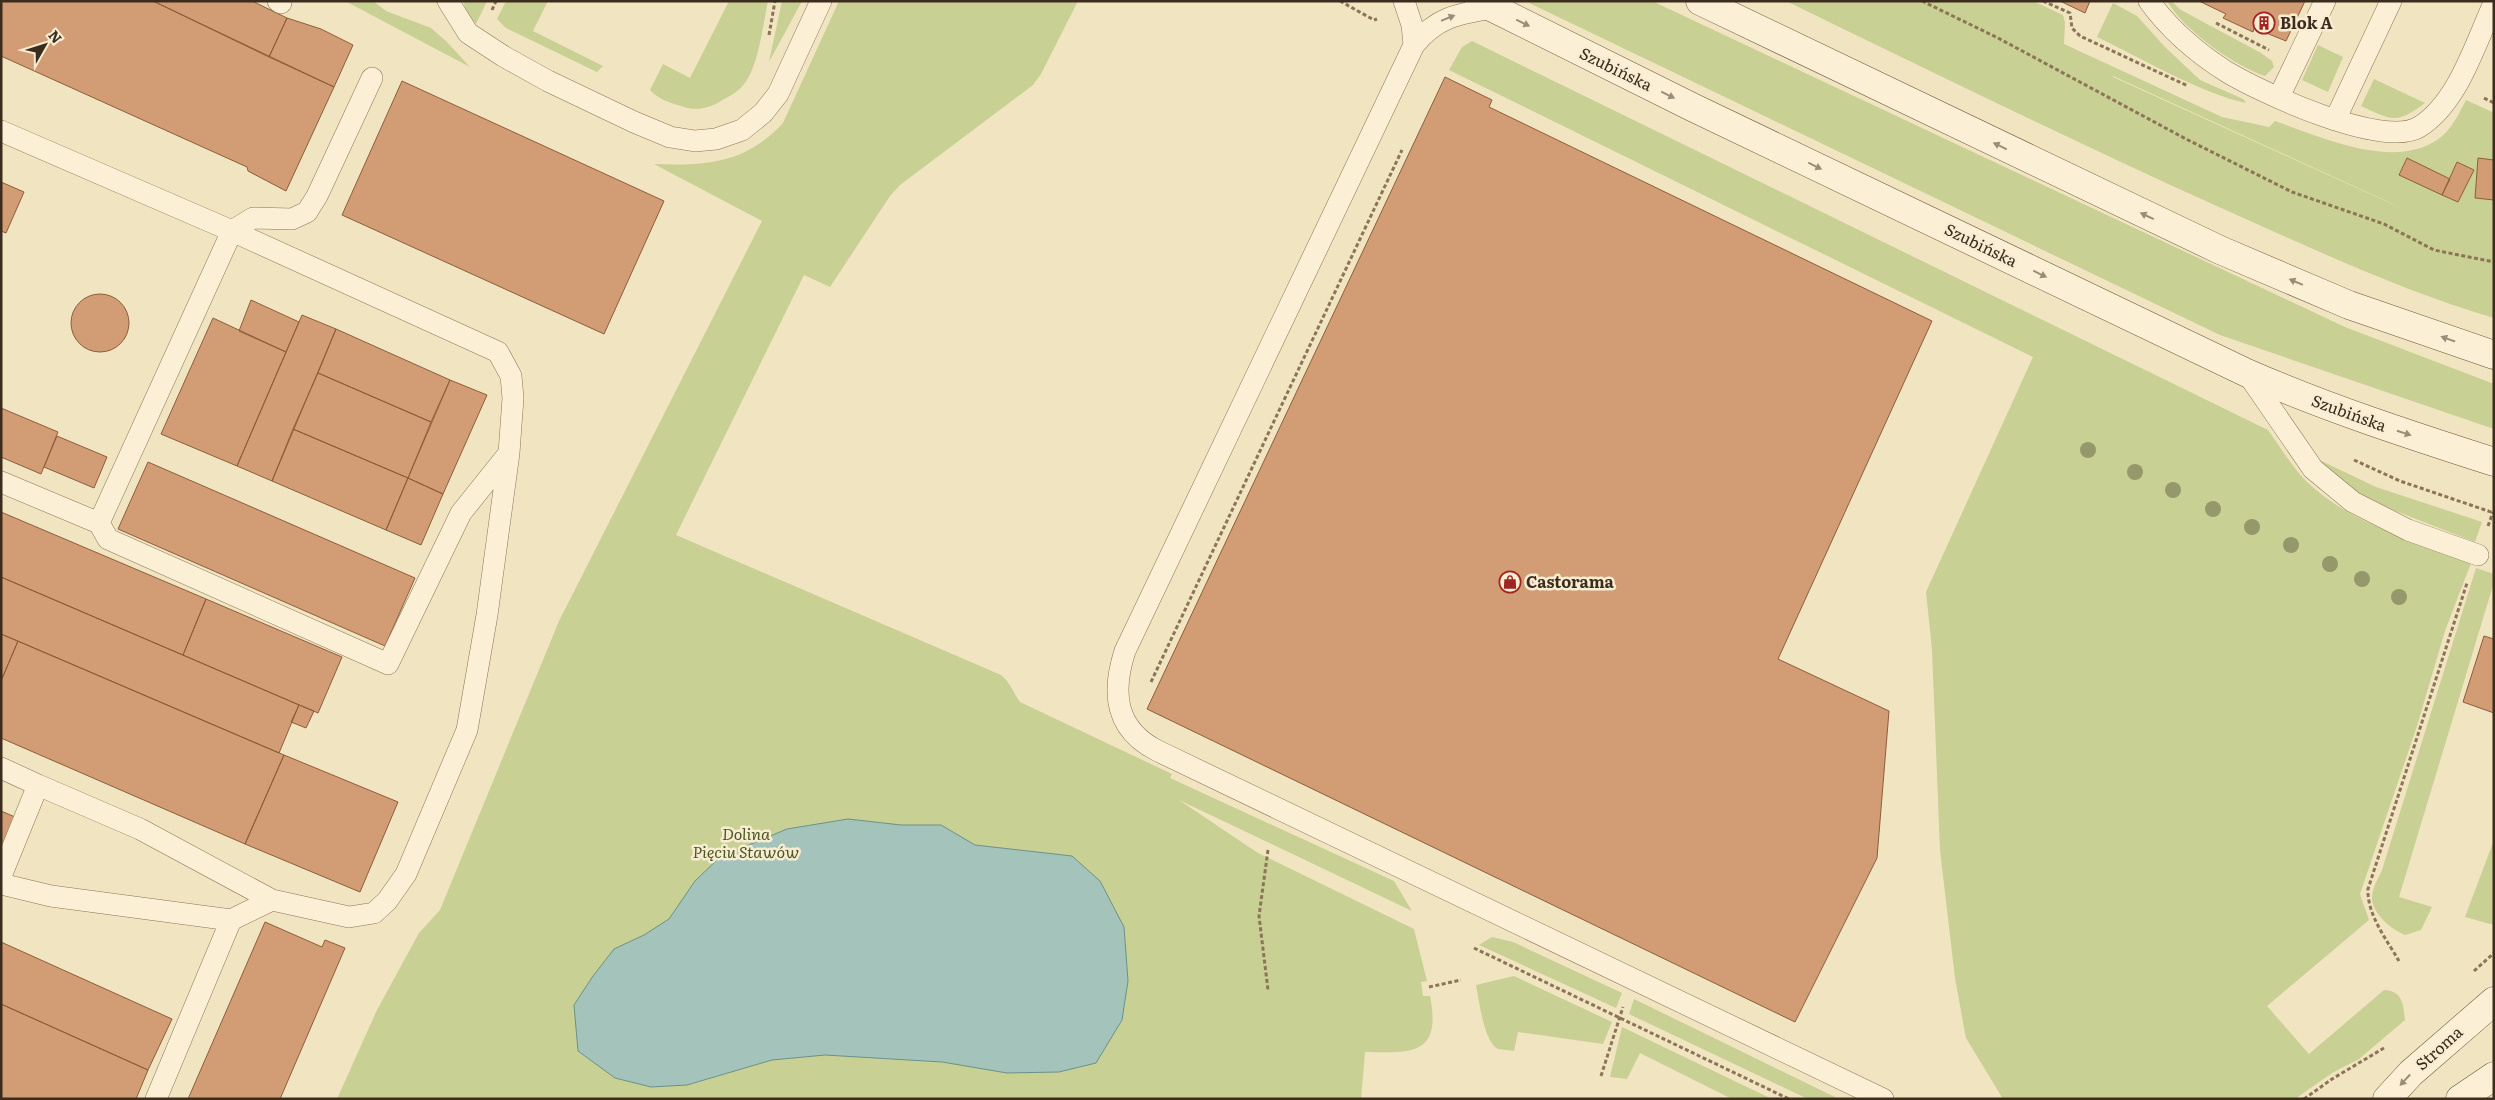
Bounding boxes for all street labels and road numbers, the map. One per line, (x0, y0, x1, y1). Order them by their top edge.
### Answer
street label: Szubińska (1576, 40, 1657, 96)
street label: Szubińska (1941, 216, 2022, 272)
street label: Szubińska (2308, 387, 2391, 437)
street label: Stroma (2409, 1019, 2468, 1075)

